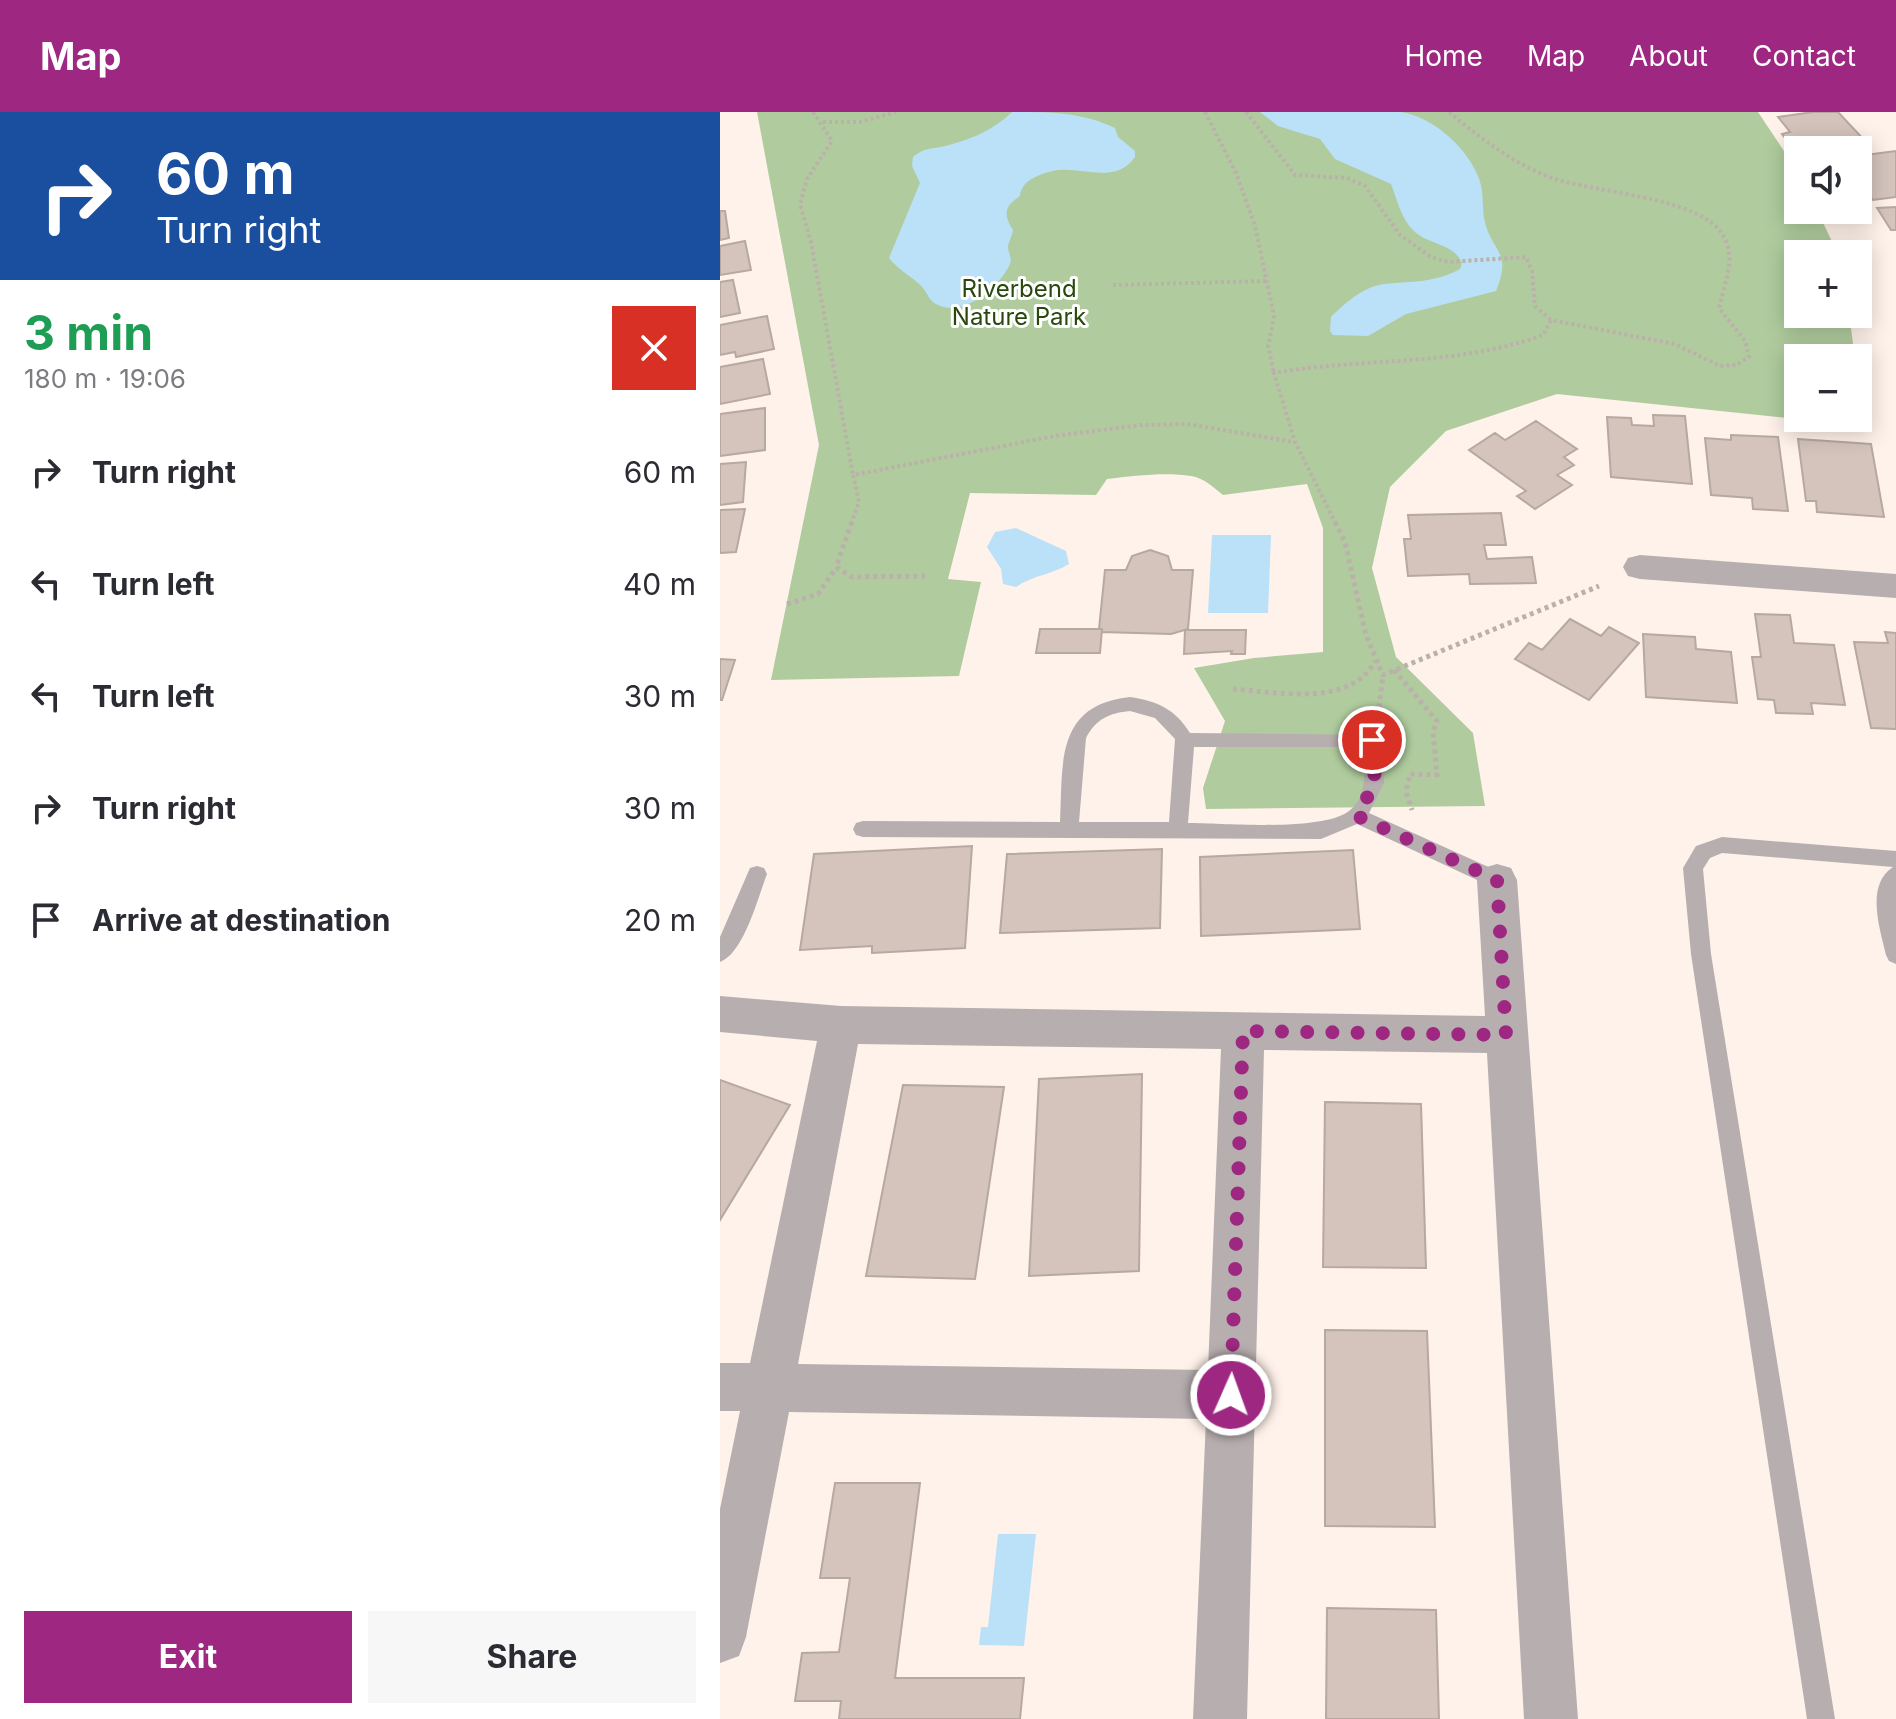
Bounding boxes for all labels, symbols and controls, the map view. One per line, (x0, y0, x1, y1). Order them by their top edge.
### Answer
text: Map (40, 33, 121, 79)
text: Home (1404, 39, 1483, 73)
text: Map (1527, 39, 1585, 73)
text: About (1629, 39, 1708, 73)
text: Contact (1752, 39, 1856, 73)
map controls (1784, 136, 1872, 432)
button: sound (1784, 136, 1872, 224)
text: 60 m (156, 140, 295, 208)
icon: right (24, 144, 128, 248)
text: Turn right (156, 208, 321, 252)
button: + (1784, 240, 1872, 328)
park label: Riverbend Nature Park (952, 274, 1086, 331)
text: 3 min (24, 303, 153, 362)
button: close (612, 306, 696, 390)
button: − (1784, 344, 1872, 432)
text: 180 m · 19:06 (24, 363, 186, 394)
icon: right (24, 450, 68, 494)
text: Turn right (92, 454, 236, 490)
text: 60 m (624, 454, 696, 490)
icon: left (24, 562, 68, 606)
text: Turn left (92, 566, 214, 602)
text: 40 m (623, 566, 696, 602)
icon: left (24, 674, 68, 718)
text: Turn left (92, 678, 214, 714)
text: 30 m (624, 678, 696, 714)
pin (1338, 706, 1406, 774)
icon: arrive (1350, 718, 1394, 762)
icon: right (24, 786, 68, 830)
text: Turn right (92, 790, 236, 826)
text: 30 m (624, 790, 696, 826)
icon: arrive (24, 898, 68, 942)
text: Arrive at destination (92, 902, 390, 938)
text: 20 m (624, 902, 696, 938)
position arrow (1189, 1353, 1273, 1437)
button: Exit (24, 1611, 352, 1703)
button: Share (368, 1611, 696, 1703)

